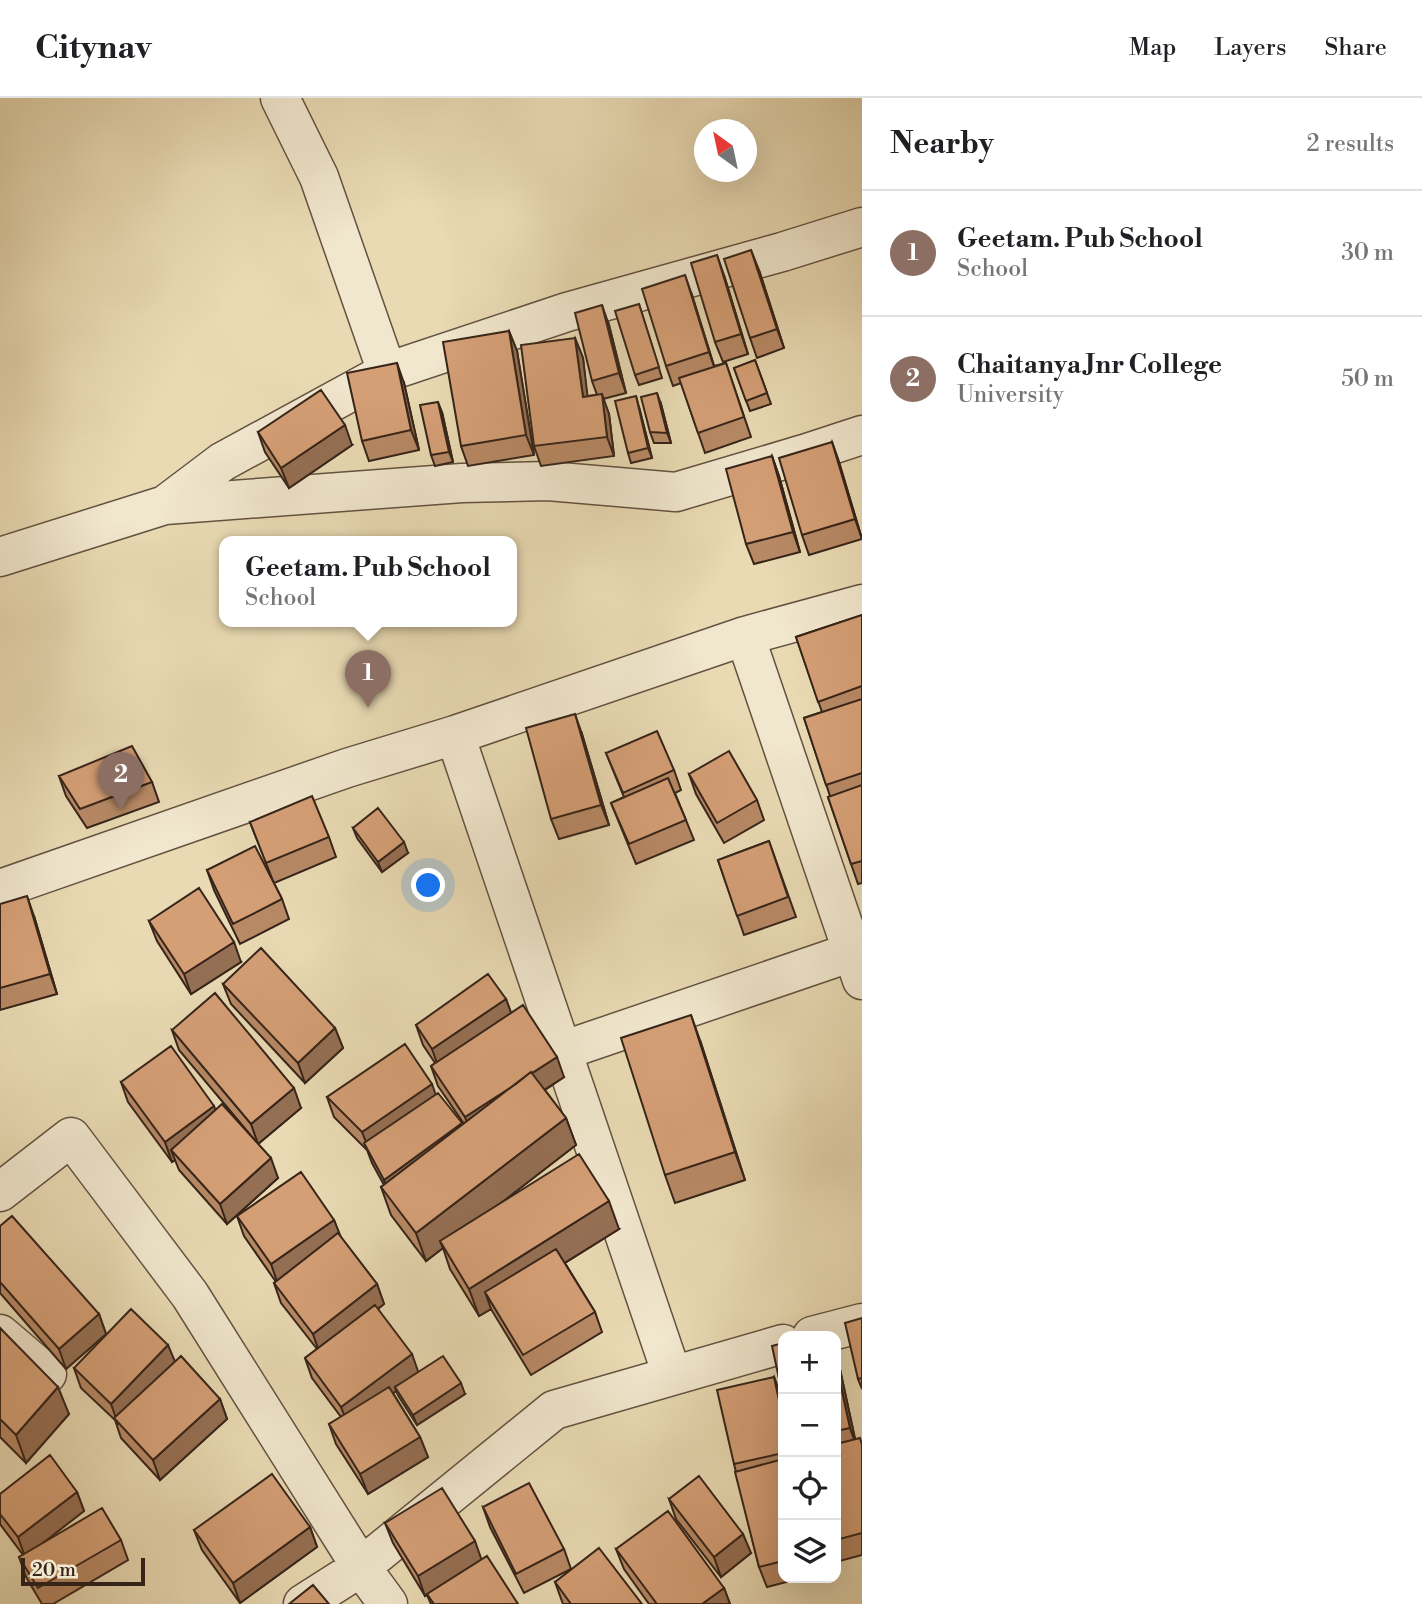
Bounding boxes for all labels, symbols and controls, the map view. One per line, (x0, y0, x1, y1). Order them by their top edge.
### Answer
text: Citynav (35, 28, 152, 69)
text: Map (1129, 33, 1176, 63)
text: Layers (1214, 33, 1286, 63)
text: Share (1324, 33, 1387, 63)
north arrow (694, 119, 757, 182)
text: Nearby (890, 125, 994, 163)
text: 2 results (1307, 130, 1394, 158)
text: Geetam. Pub School (957, 223, 1203, 255)
text: 1 (907, 239, 919, 267)
text: 30 m (1341, 239, 1394, 267)
text: School (957, 255, 1028, 283)
text: Chaitanya Jnr College (957, 349, 1222, 381)
text: 2 (906, 365, 920, 393)
text: 50 m (1341, 365, 1394, 393)
text: University (957, 381, 1064, 409)
popup (219, 536, 517, 627)
text: Geetam. Pub School (245, 552, 491, 584)
text: School (245, 584, 316, 612)
pin: 1 (345, 650, 391, 708)
pin: 2 (98, 752, 144, 810)
your location (411, 868, 445, 902)
map controls (778, 1331, 841, 1583)
button: + (778, 1331, 841, 1394)
button: − (778, 1394, 841, 1457)
button: locate (778, 1457, 841, 1520)
button: layers (778, 1520, 841, 1583)
scale bar (21, 1555, 145, 1587)
text: 20 m (32, 1558, 76, 1582)

